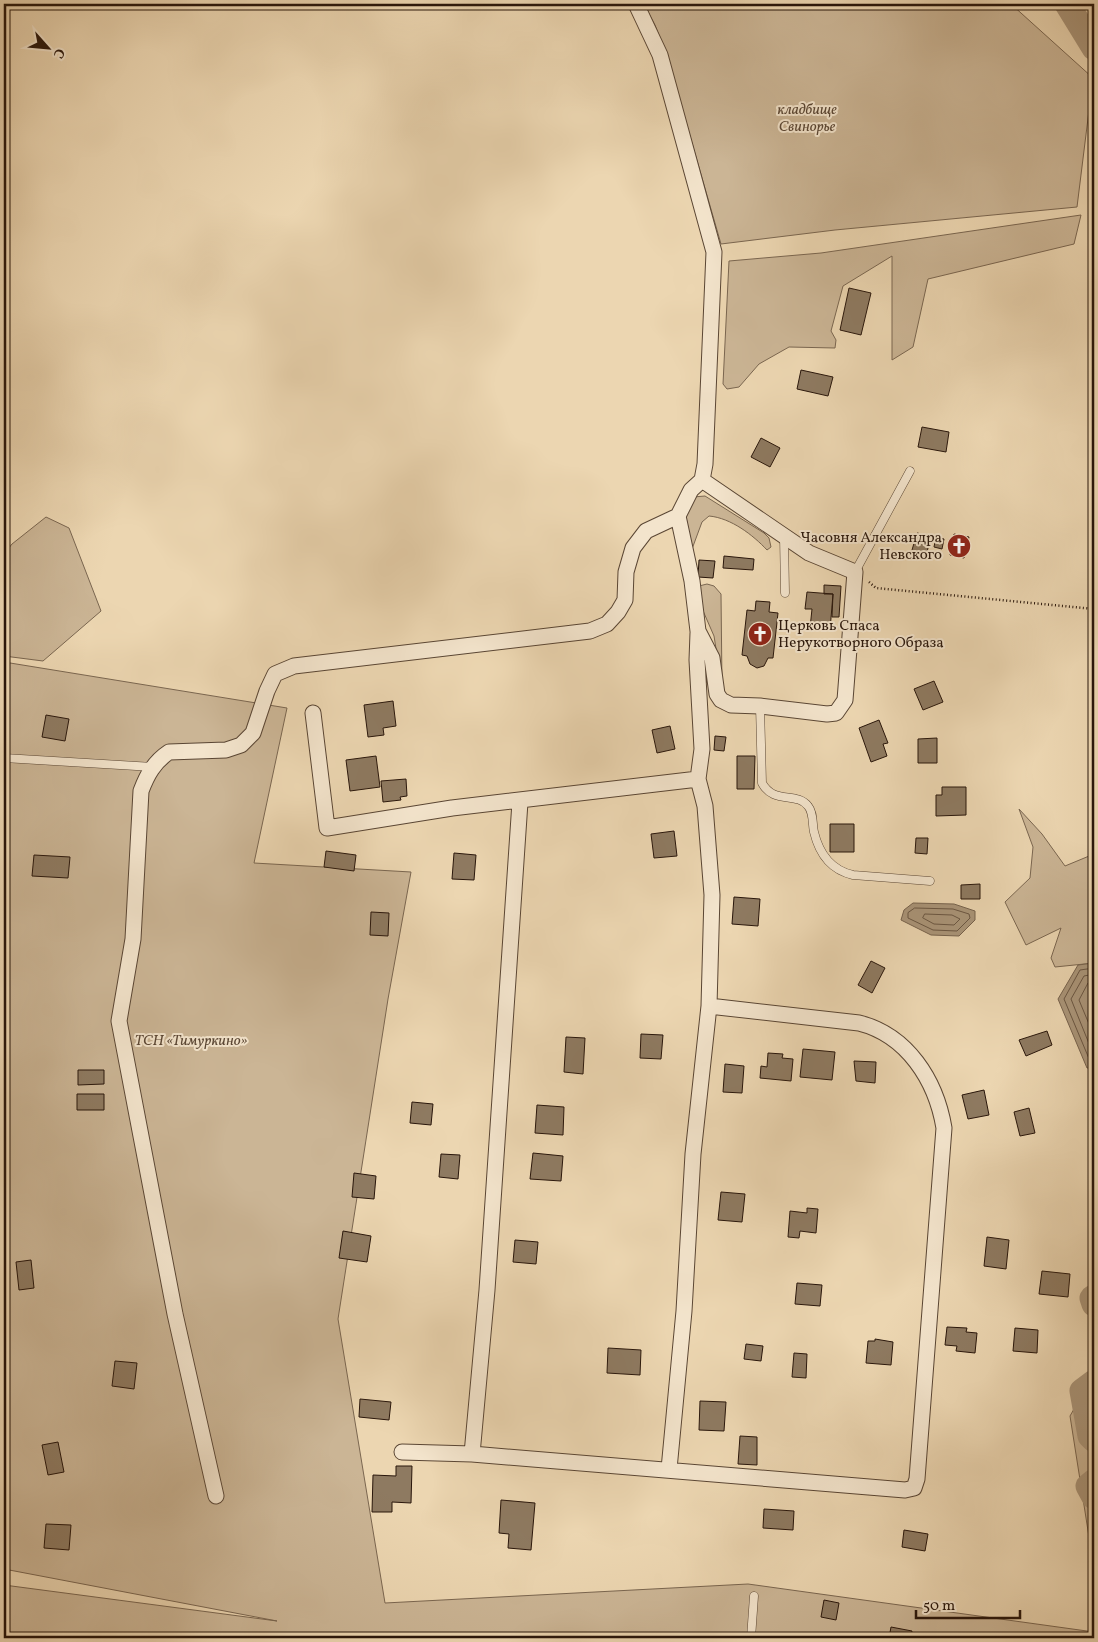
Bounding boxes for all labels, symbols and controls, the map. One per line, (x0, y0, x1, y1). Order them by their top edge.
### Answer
north arrow (22, 22, 72, 72)
text: С (48, 45, 69, 62)
park label: кладбище Свинорье (777, 100, 837, 138)
place label: Часовня Александра Невского (800, 528, 942, 566)
church icon: Часовня Александра Невского (946, 533, 972, 559)
place label: Церковь Спаса Нерукотворного Образа (778, 616, 944, 654)
church icon: Церковь Спаса Нерукотворного Образа (747, 621, 773, 647)
park label: ТСН «Тимуркино» (135, 1031, 248, 1052)
scale bar (916, 1587, 1019, 1619)
text: 50 m (923, 1596, 955, 1617)

